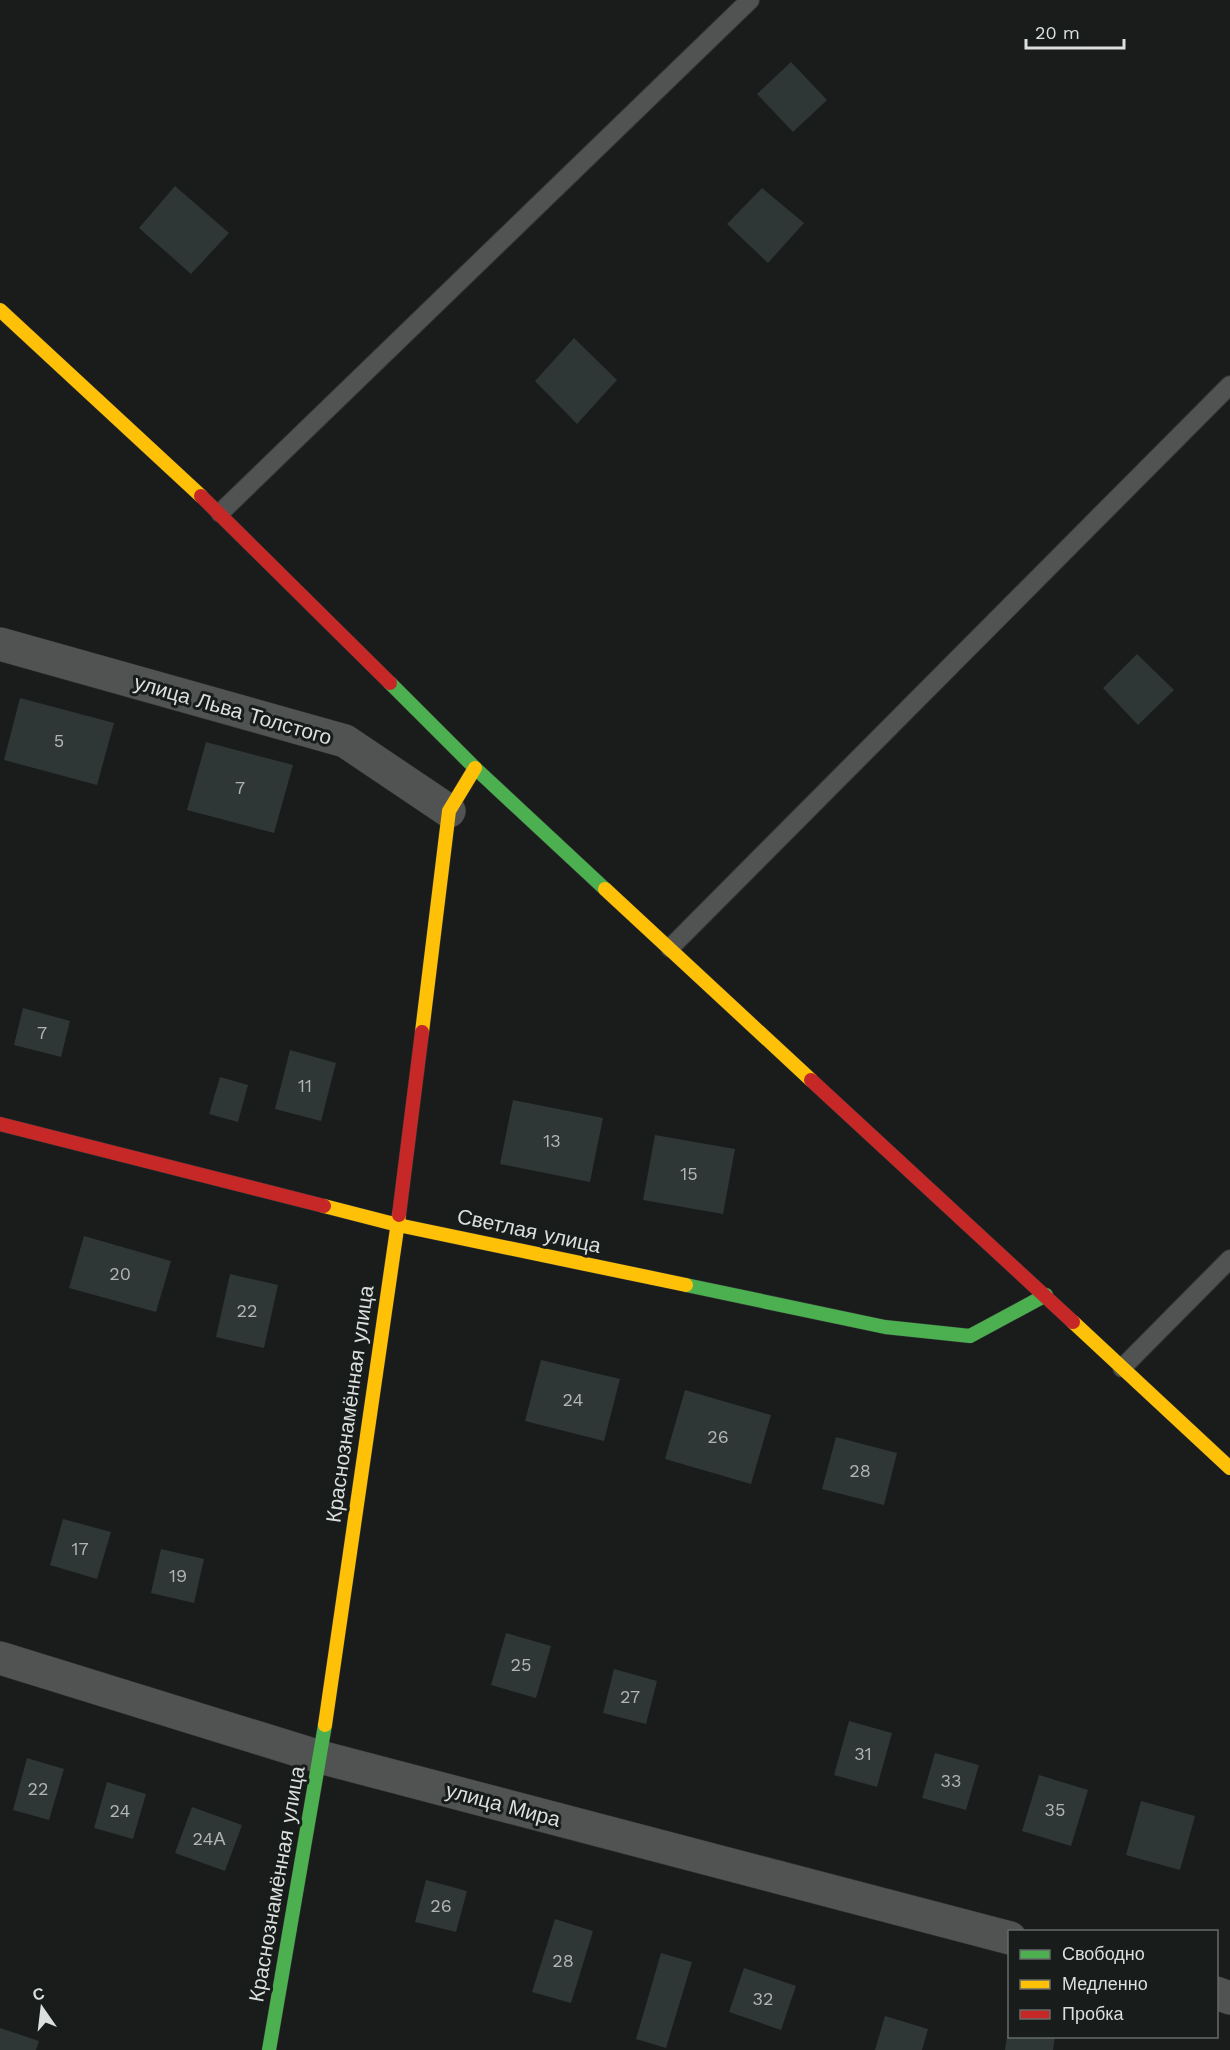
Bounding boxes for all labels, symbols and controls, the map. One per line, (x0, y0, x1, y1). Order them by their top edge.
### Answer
scale bar (1026, 12, 1124, 50)
text: 20 m (1035, 22, 1080, 43)
street label: улица Льва Толстого (131, 669, 335, 750)
house number: 5 (54, 730, 64, 751)
house number: 7 (235, 777, 245, 798)
house number: 7 (37, 1022, 47, 1043)
house number: 11 (298, 1075, 312, 1096)
house number: 13 (543, 1130, 561, 1151)
house number: 15 (680, 1163, 698, 1184)
street label: Светлая улица (455, 1203, 604, 1258)
house number: 20 (109, 1263, 131, 1284)
street label: Краснознамённая улица (320, 1283, 379, 1524)
house number: 22 (237, 1300, 258, 1321)
house number: 24 (563, 1389, 583, 1410)
house number: 26 (707, 1426, 729, 1447)
house number: 28 (849, 1460, 871, 1481)
house number: 17 (71, 1538, 89, 1559)
house number: 19 (169, 1565, 187, 1586)
house number: 25 (511, 1654, 531, 1675)
house number: 27 (620, 1686, 640, 1707)
house number: 31 (854, 1743, 872, 1764)
street label: Краснознамённая улица (243, 1764, 310, 2004)
house number: 33 (941, 1770, 962, 1791)
street label: улица Мира (443, 1777, 563, 1832)
house number: 22 (28, 1778, 49, 1799)
house number: 35 (1045, 1799, 1065, 1820)
house number: 24 (110, 1800, 130, 1821)
house number: 24А (193, 1828, 225, 1849)
house number: 26 (430, 1895, 452, 1916)
legend (1008, 1930, 1218, 2038)
text: Свободно (1062, 1943, 1145, 1964)
house number: 28 (552, 1950, 574, 1971)
text: Медленно (1062, 1973, 1148, 1994)
north arrow (12, 1978, 72, 2038)
text: С (31, 1983, 47, 2005)
house number: 32 (753, 1988, 774, 2009)
text: Пробка (1062, 2003, 1125, 2024)

